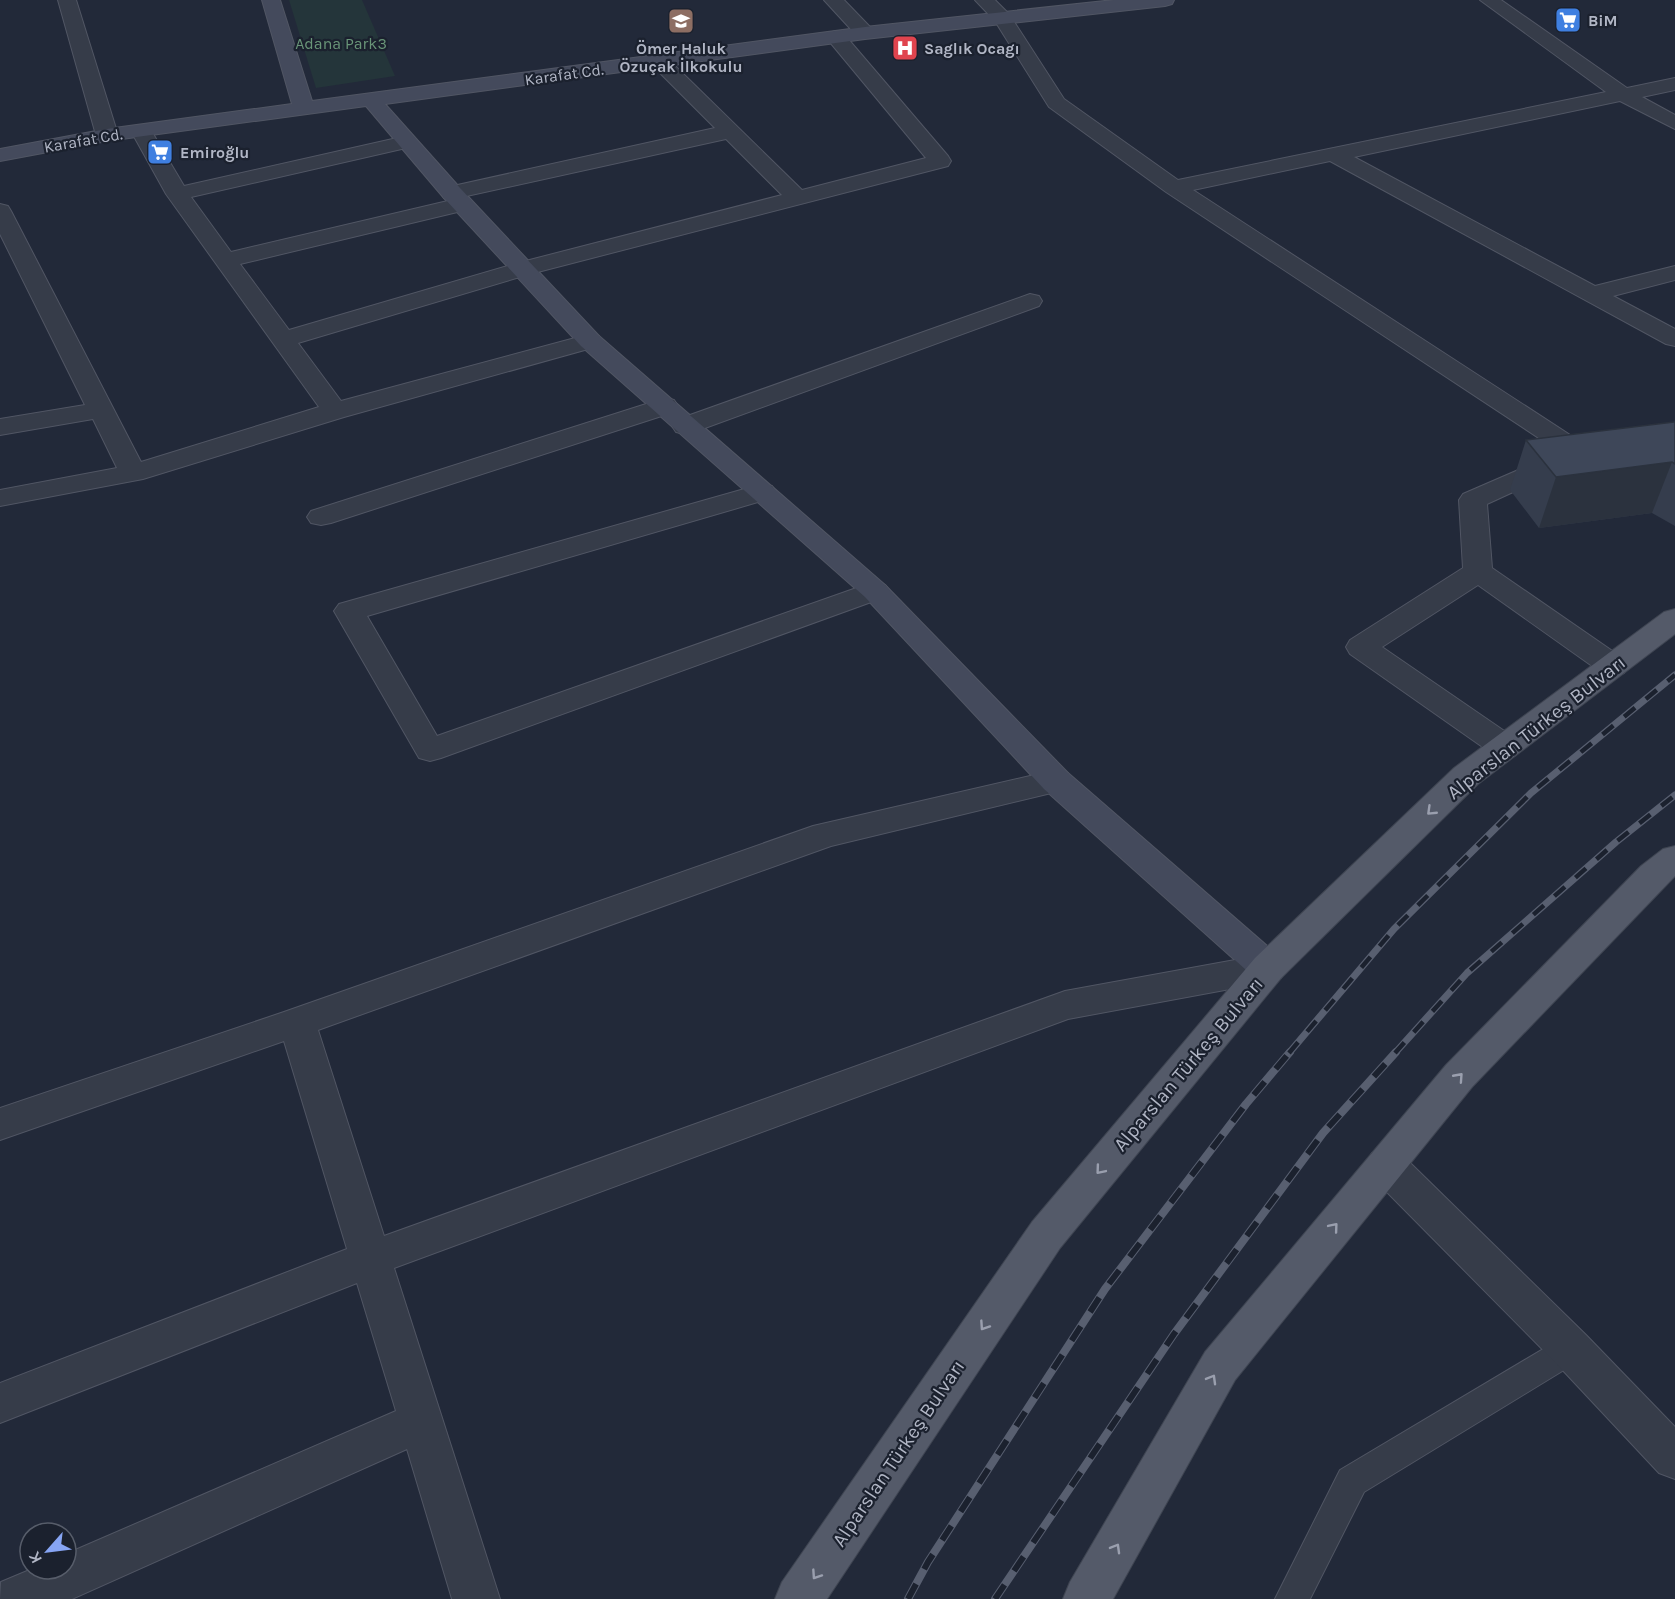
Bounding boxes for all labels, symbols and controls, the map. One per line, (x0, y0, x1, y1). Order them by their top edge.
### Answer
supermarket icon: BiM (1553, 5, 1583, 35)
school or university icon: Ömer Haluk Özuçak İlkokulu (666, 6, 696, 36)
place label: BiM (1588, 11, 1618, 30)
hospital icon: Saglık Ocagı (890, 33, 920, 63)
park label: Adana Park3 (295, 34, 387, 53)
place label: Ömer Haluk Özuçak İlkokulu (620, 39, 742, 76)
place label: Saglık Ocagı (924, 39, 1020, 58)
street label: Karafat Cd. (523, 60, 605, 89)
street label: Karafat Cd. (42, 124, 124, 157)
supermarket icon: Emiroğlu (145, 137, 175, 167)
place label: Emiroğlu (180, 143, 249, 162)
street label: Alparslan Türkeş Bulvarı (1442, 651, 1630, 804)
one-way arrow (1428, 803, 1439, 814)
street label: Alparslan Türkeş Bulvarı (1109, 973, 1268, 1156)
one-way arrow (1452, 1073, 1463, 1083)
one-way arrow (1097, 1163, 1108, 1174)
one-way arrow (1327, 1223, 1338, 1234)
one-way arrow (980, 1320, 991, 1331)
street label: Alparslan Türkeş Bulvarı (827, 1356, 969, 1551)
one-way arrow (1205, 1375, 1216, 1385)
north arrow (18, 1521, 78, 1581)
one-way arrow (1109, 1544, 1120, 1554)
text: K (24, 1548, 46, 1567)
one-way arrow (812, 1568, 823, 1579)

